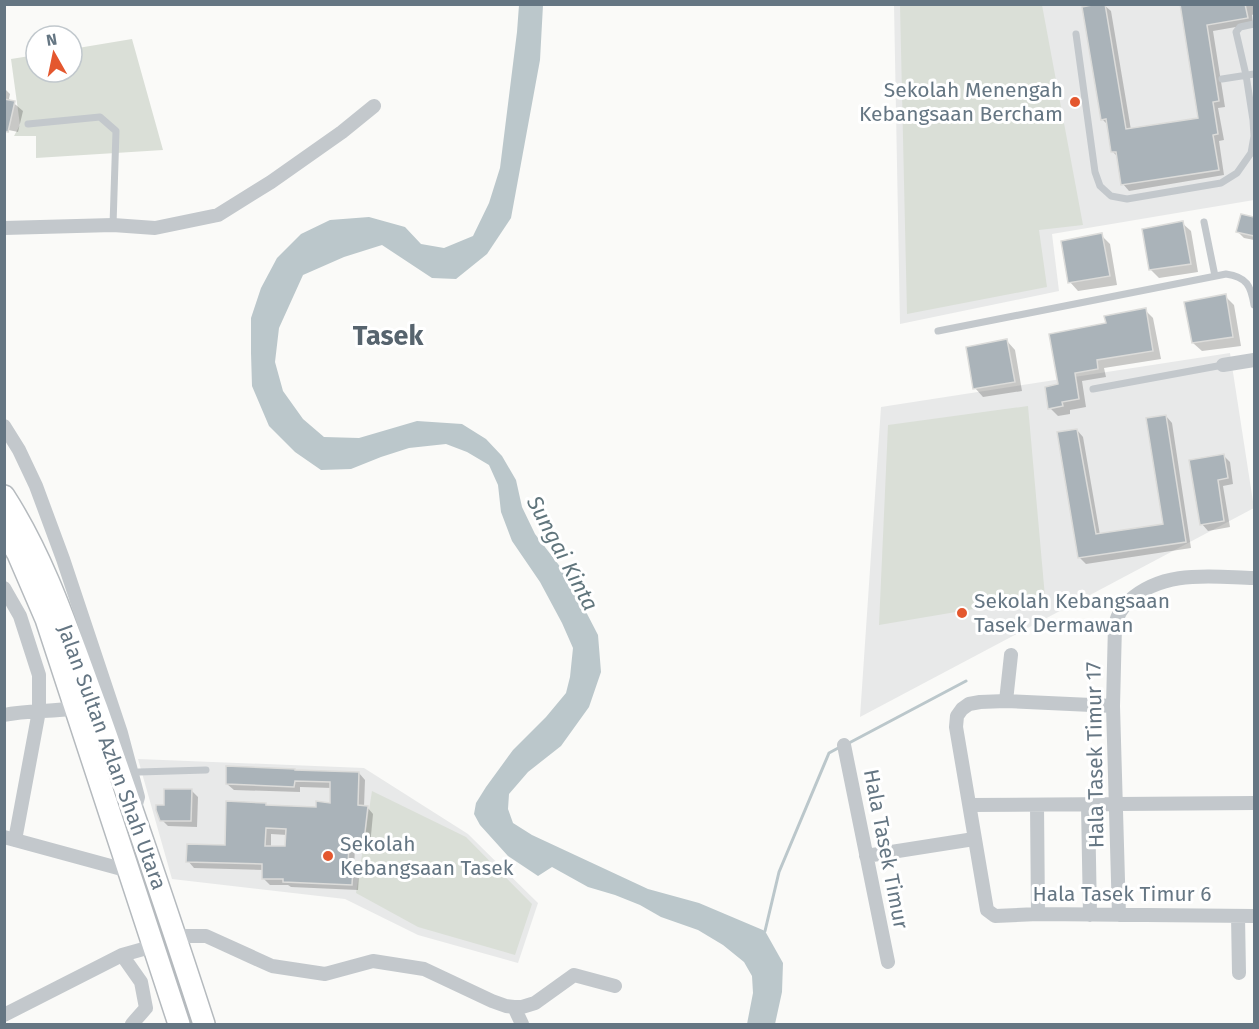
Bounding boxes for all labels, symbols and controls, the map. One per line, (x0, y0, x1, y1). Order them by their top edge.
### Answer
north arrow (24, 24, 84, 84)
text: N (45, 29, 58, 50)
place label: Sekolah Menengah Kebangsaan Bercham (859, 77, 1063, 127)
marker: Sekolah Menengah Kebangsaan Bercham (1068, 95, 1082, 109)
district label: Tasek (353, 320, 424, 352)
water label: Sungai Kinta (521, 490, 604, 615)
place label: Sekolah Kebangsaan Tasek Dermawan (974, 588, 1170, 638)
marker: Sekolah Kebangsaan Tasek Dermawan (955, 606, 969, 620)
street label: Jalan Sultan Azlan Shah Utara (52, 621, 172, 893)
street label: Hala Tasek Timur 17 (1080, 662, 1110, 848)
street label: Hala Tasek Timur (858, 767, 914, 931)
place label: Sekolah Kebangsaan Tasek (340, 831, 514, 881)
marker: Sekolah Kebangsaan Tasek (321, 849, 335, 863)
street label: Hala Tasek Timur 6 (1033, 881, 1211, 907)

